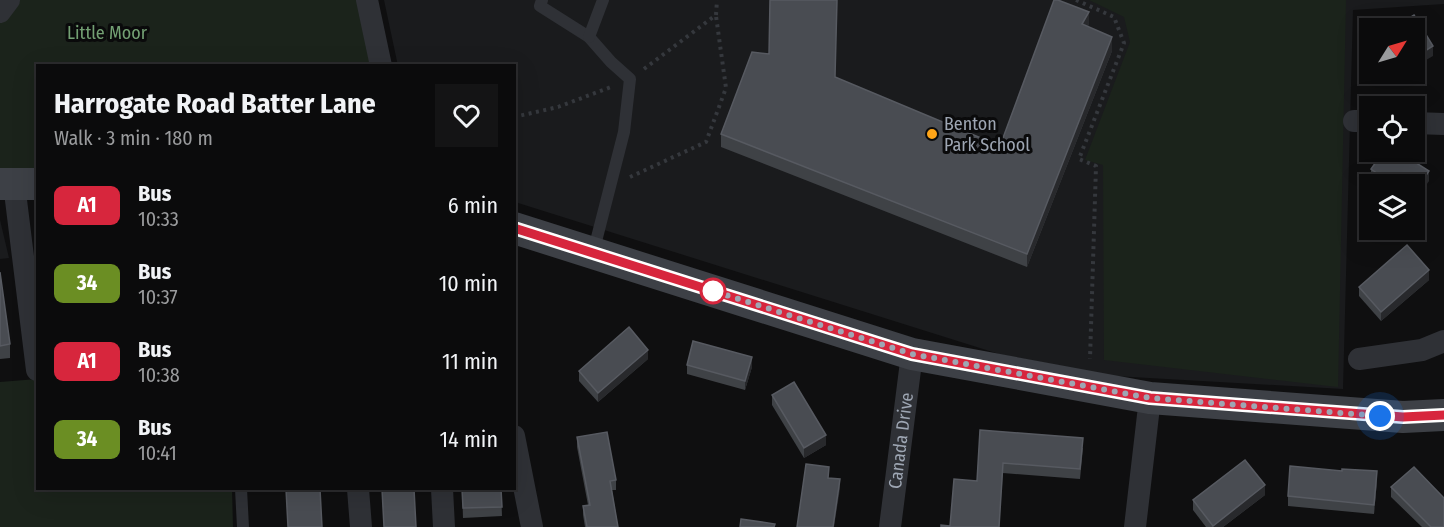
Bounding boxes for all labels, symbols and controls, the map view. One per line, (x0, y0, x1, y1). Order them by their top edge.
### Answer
north arrow (1359, 18, 1425, 84)
map controls (1359, 18, 1425, 240)
park label: Little Moor (67, 22, 148, 44)
button: heart (435, 84, 498, 147)
text: Harrogate Road Batter Lane (54, 87, 376, 120)
button: locate (1359, 96, 1425, 162)
place label: Benton Park School (944, 113, 1030, 156)
text: Walk · 3 min · 180 m (54, 126, 213, 150)
marker: Benton Park School (925, 127, 939, 141)
button: layers (1359, 174, 1425, 240)
text: Bus (138, 180, 171, 207)
text: A1 (77, 192, 97, 218)
text: 6 min (448, 192, 498, 219)
text: 10:33 (138, 207, 179, 231)
text: Bus (138, 258, 171, 285)
text: 34 (77, 270, 97, 296)
text: 10 min (439, 270, 498, 297)
unlabelled marker (700, 278, 726, 304)
text: 10:37 (138, 285, 178, 309)
text: Bus (138, 336, 171, 363)
text: A1 (77, 348, 97, 374)
text: 11 min (442, 348, 498, 375)
text: 10:38 (138, 363, 180, 387)
street label: Canada Drive (884, 391, 918, 490)
your location (1365, 401, 1395, 431)
text: Bus (138, 414, 171, 441)
text: 34 (77, 426, 97, 452)
text: 14 min (440, 426, 498, 453)
text: 10:41 (138, 441, 177, 465)

